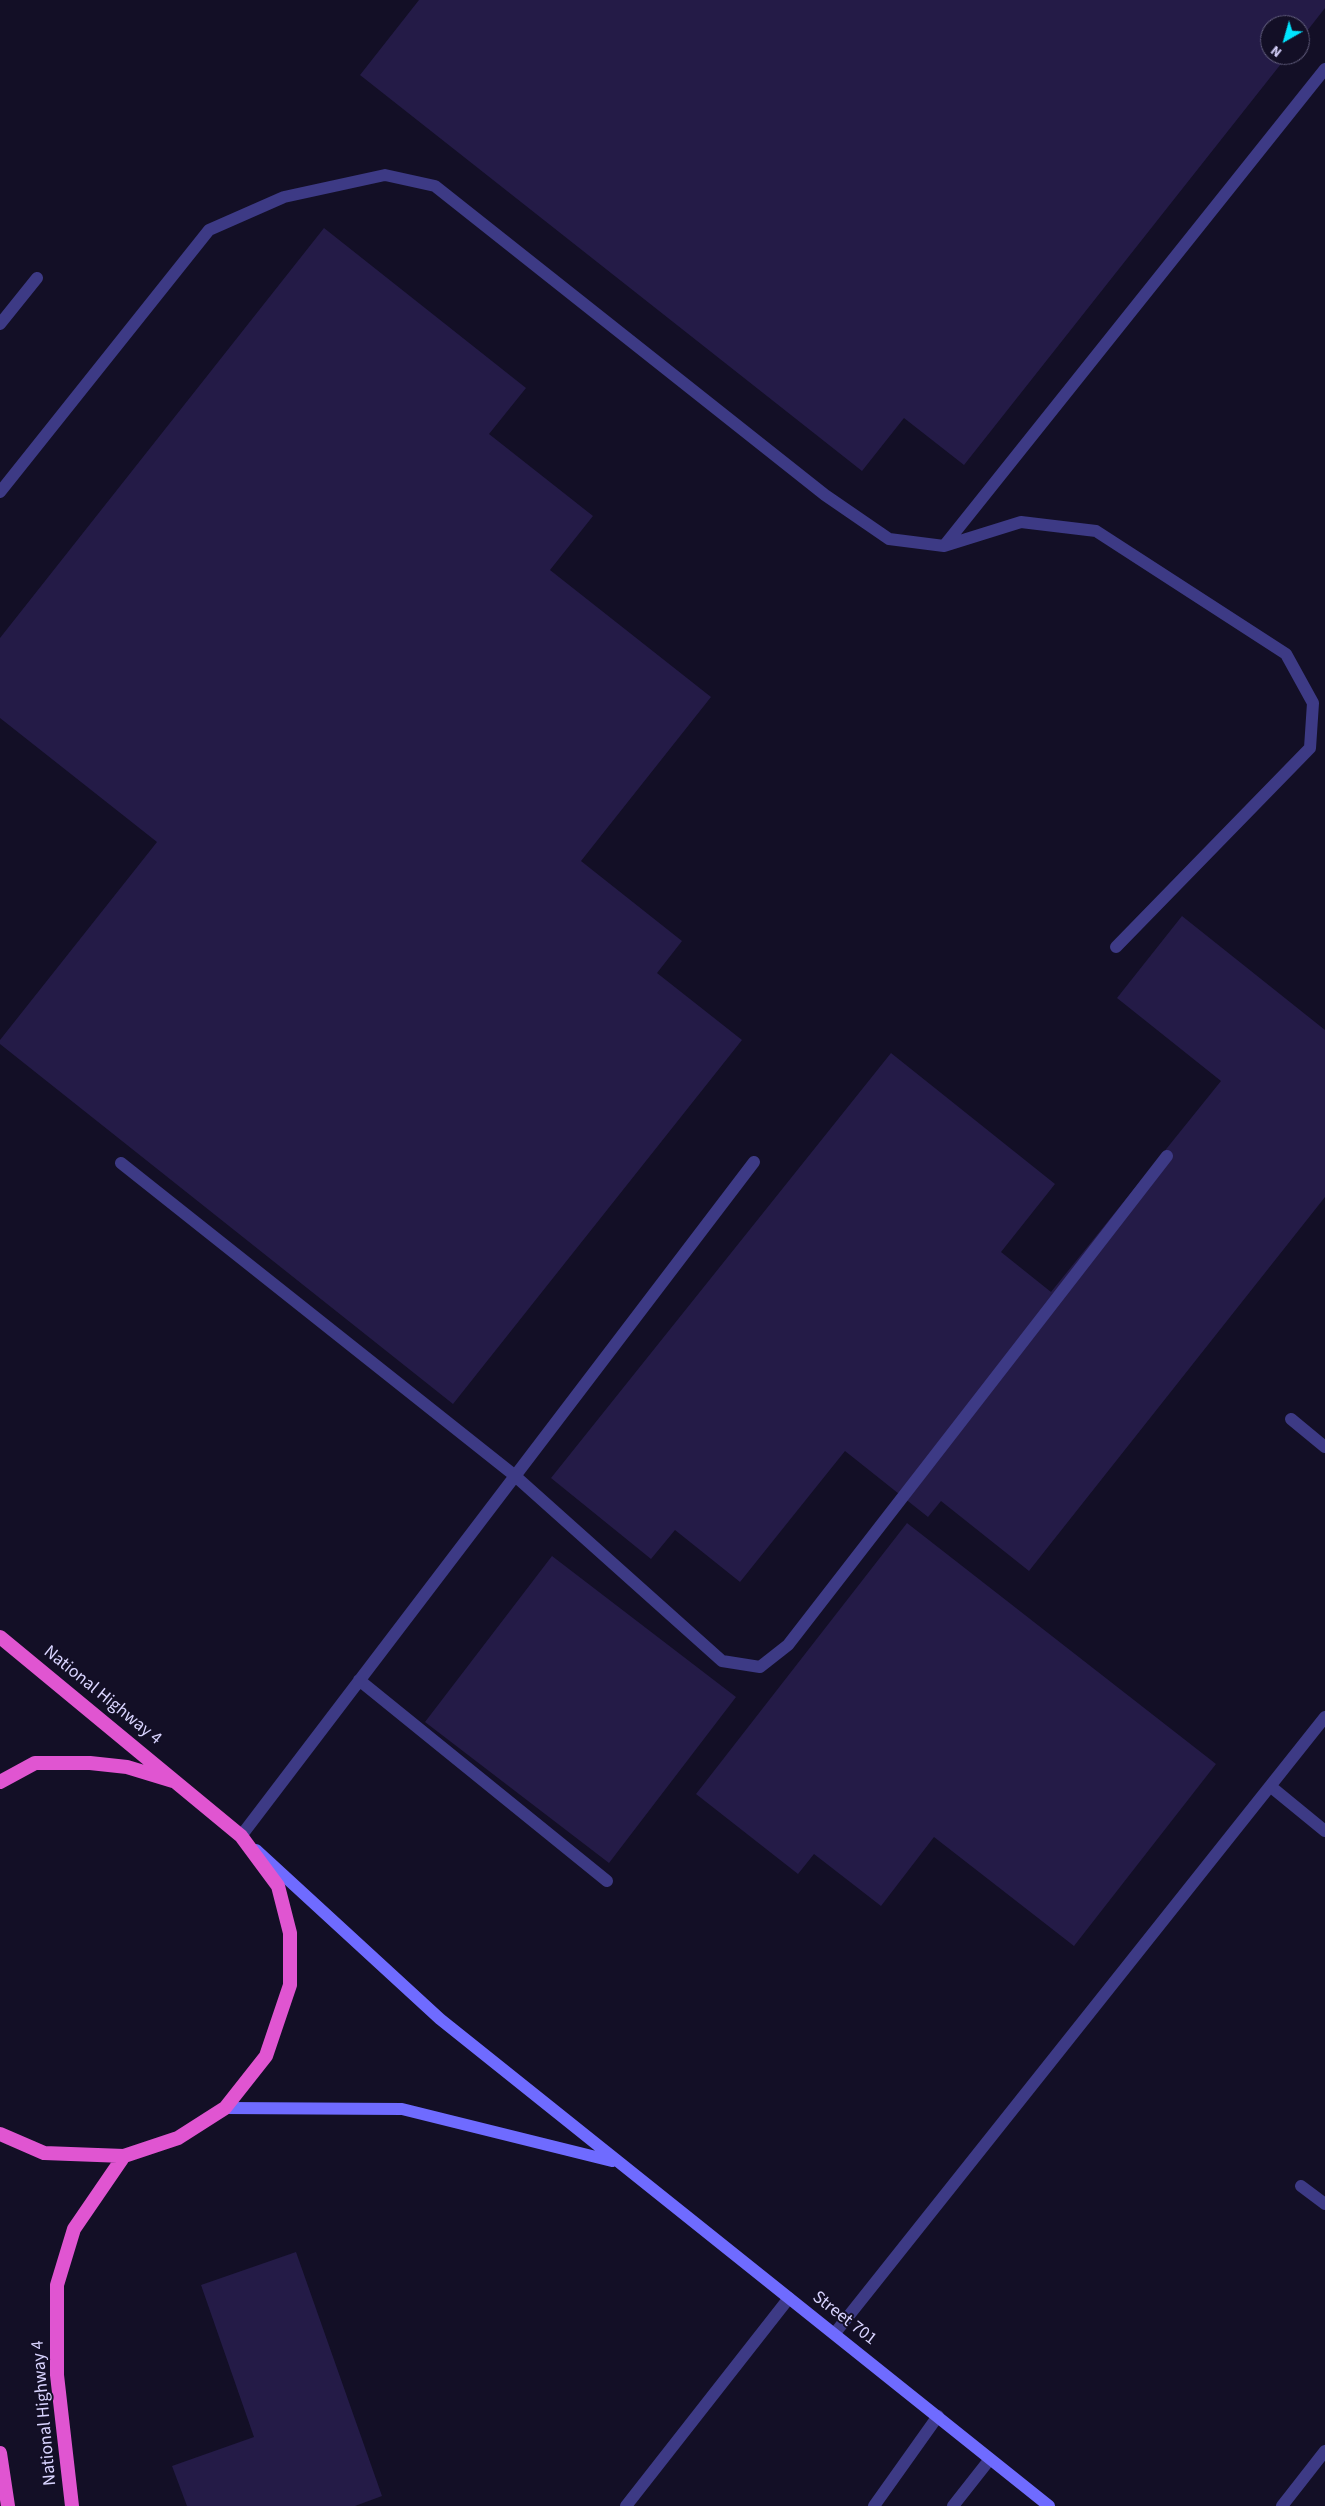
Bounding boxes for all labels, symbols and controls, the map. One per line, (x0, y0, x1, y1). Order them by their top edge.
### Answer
north arrow (1260, 15, 1310, 65)
text: N (1267, 40, 1286, 62)
street label: National Highway 4 (39, 1642, 165, 1750)
street label: Street 701 (808, 2287, 880, 2351)
street label: National Highway 4 (28, 2340, 62, 2486)

